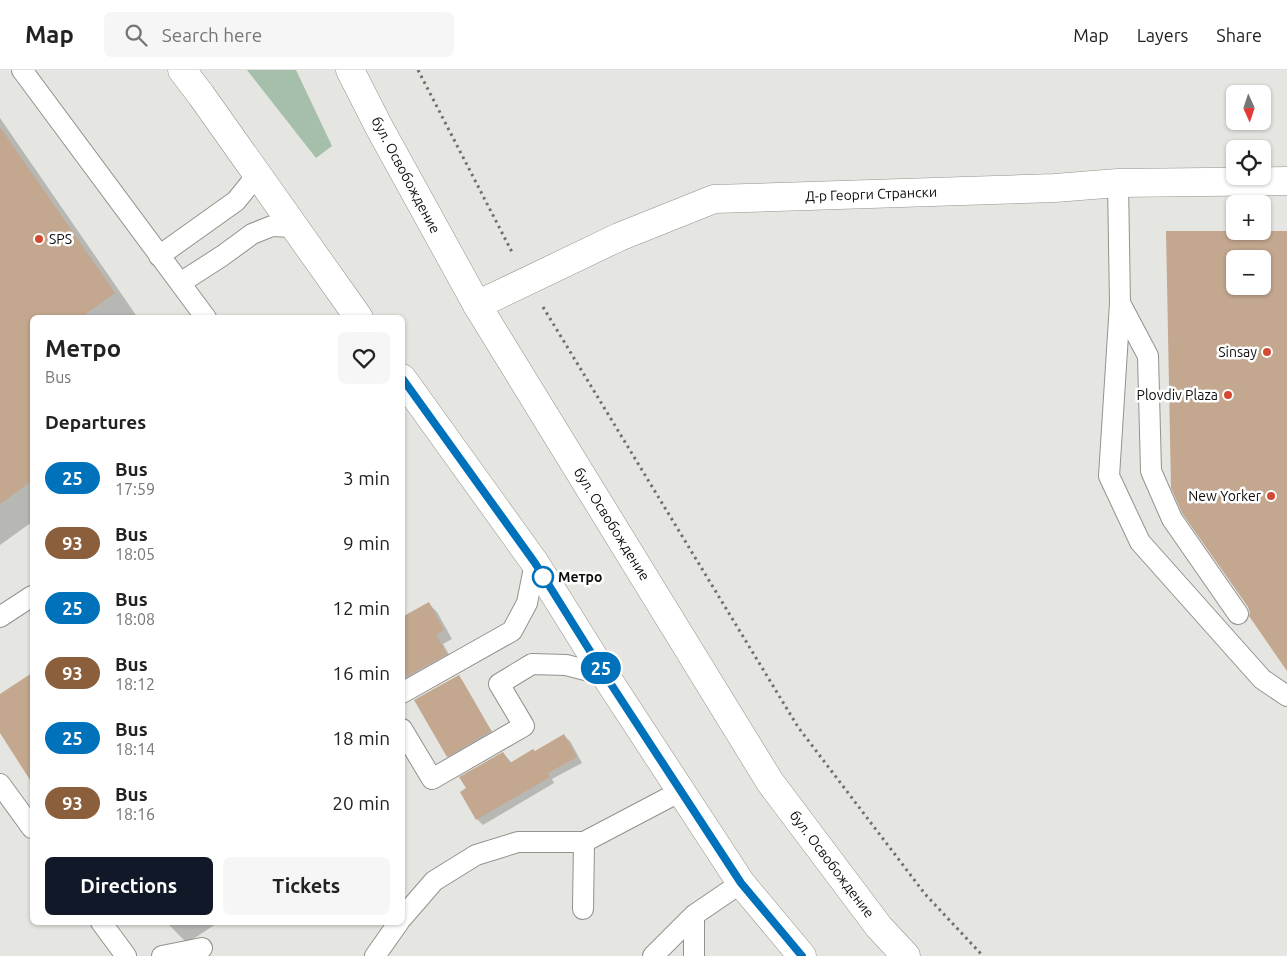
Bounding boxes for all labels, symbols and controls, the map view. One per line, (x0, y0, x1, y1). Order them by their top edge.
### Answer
search box (104, 12, 454, 57)
text: Map (25, 21, 74, 48)
icon: search (122, 21, 150, 49)
text: Search here (162, 24, 262, 46)
text: Map (1073, 25, 1109, 45)
text: Layers (1137, 25, 1188, 45)
text: Share (1216, 25, 1262, 45)
north arrow (1226, 85, 1271, 130)
map controls (1226, 85, 1271, 295)
street label: бул. Освобождение (368, 114, 444, 236)
button: locate (1226, 140, 1271, 185)
street label: Д-р Георги Странски (805, 184, 937, 204)
button: + (1226, 195, 1271, 240)
place label: SPS (49, 231, 72, 247)
marker: SPS (33, 233, 45, 245)
button: − (1226, 250, 1271, 295)
button: heart (338, 332, 390, 384)
text: Метро (45, 335, 121, 362)
place label: Sinsay (1218, 344, 1257, 360)
marker: Sinsay (1261, 346, 1273, 358)
text: Bus (45, 368, 71, 386)
place label: Plovdiv Plaza (1137, 387, 1218, 403)
marker: Plovdiv Plaza (1222, 389, 1234, 401)
text: Departures (45, 411, 146, 433)
text: Bus (115, 458, 148, 480)
street label: бул. Освобождение (571, 465, 653, 583)
text: 3 min (343, 467, 390, 489)
text: 25 (62, 468, 83, 488)
text: 17:59 (115, 480, 155, 498)
place label: New Yorker (1188, 488, 1262, 504)
marker: New Yorker (1265, 490, 1277, 502)
text: Bus (115, 523, 148, 545)
text: 9 min (343, 532, 390, 554)
text: 93 (62, 533, 83, 553)
text: 18:05 (115, 545, 155, 563)
marker: Метро (532, 566, 554, 588)
place label: Метро (558, 569, 602, 585)
text: Bus (115, 588, 148, 610)
text: 12 min (332, 597, 390, 619)
text: 25 (62, 598, 83, 618)
text: 18:08 (115, 610, 155, 628)
line badge: 25 (578, 652, 624, 684)
text: Bus (115, 653, 148, 675)
text: 25 (591, 658, 611, 678)
text: 16 min (332, 662, 390, 684)
text: 93 (62, 663, 83, 683)
text: 18:12 (115, 675, 155, 693)
text: Bus (115, 718, 148, 740)
text: 18 min (332, 727, 390, 749)
text: 25 (62, 728, 83, 748)
text: 18:14 (115, 740, 155, 758)
text: Bus (115, 783, 148, 805)
text: 20 min (332, 792, 390, 814)
text: 93 (62, 793, 83, 813)
text: 18:16 (115, 805, 155, 823)
street label: бул. Освобождение (787, 807, 877, 921)
button: Directions (45, 857, 213, 915)
button: Tickets (223, 857, 390, 915)

